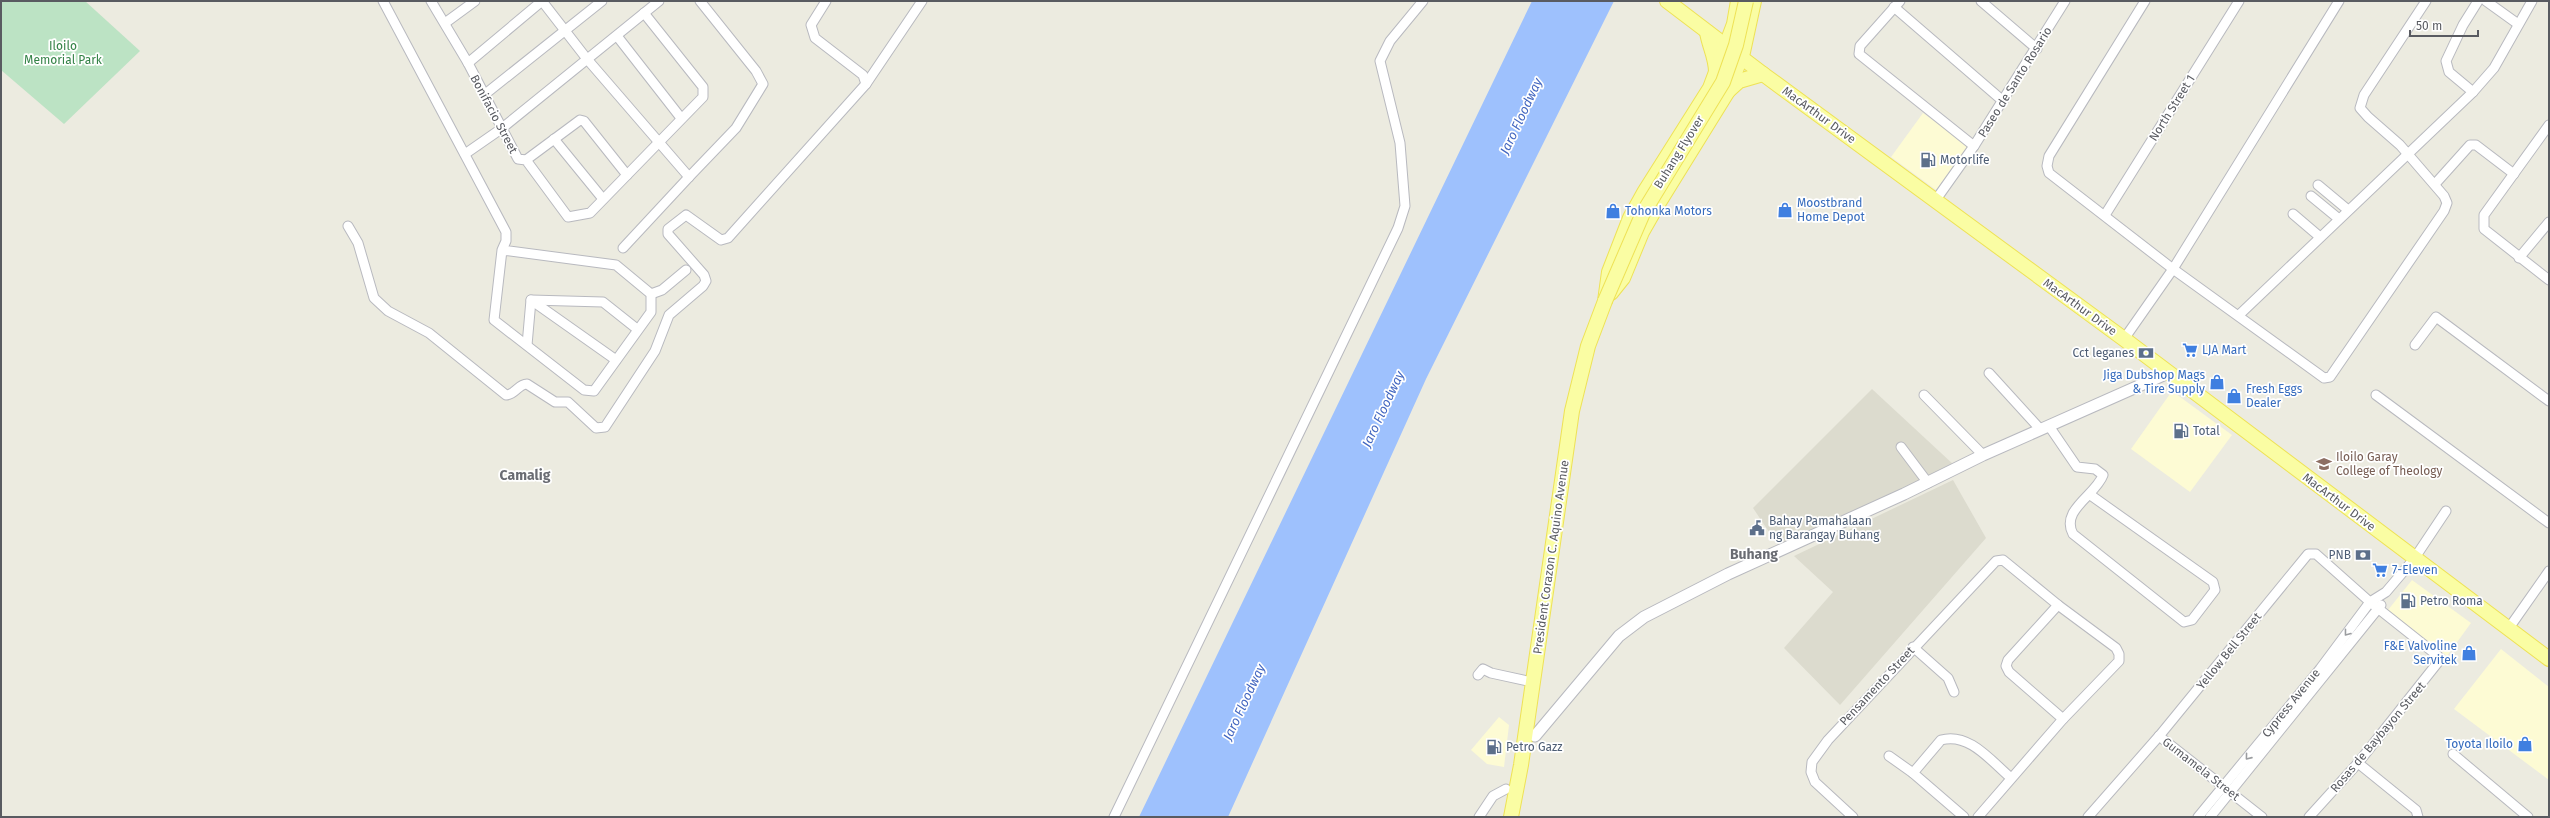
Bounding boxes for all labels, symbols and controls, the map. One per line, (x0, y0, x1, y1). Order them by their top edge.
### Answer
scale bar (2410, 12, 2478, 38)
text: 50 m (2416, 19, 2442, 33)
street label: Paseo de Santo Rosario (1975, 24, 2055, 140)
park label: Iloilo Memorial Park (24, 39, 103, 67)
street label: Bonifacio Street (467, 72, 521, 156)
street label: North Street 1 (2146, 72, 2198, 144)
water label: Jaro Floodway (1496, 75, 1545, 157)
street label: MacArthur Drive (1780, 84, 1858, 146)
street label: Buhang Flyover (1651, 113, 1707, 191)
fuel station icon: Motorlife (1919, 151, 1937, 169)
place label: Motorlife (1940, 153, 1989, 167)
place label: Moostbrand Home Depot (1797, 196, 1866, 224)
shop icon: Moostbrand Home Depot (1776, 201, 1794, 219)
shop icon: Tohonka Motors (1604, 202, 1622, 220)
place label: Tohonka Motors (1625, 204, 1712, 218)
street label: MacArthur Drive (2041, 276, 2119, 338)
supermarket icon: LJA Mart (2181, 341, 2199, 359)
place label: LJA Mart (2202, 343, 2247, 357)
bank icon: Cct leganes (2137, 344, 2155, 362)
place label: Cct leganes (2073, 346, 2134, 360)
water label: Jaro Floodway (1358, 368, 1407, 450)
place label: Jiga Dubshop Mags & Tire Supply (2103, 368, 2205, 396)
shop icon: Jiga Dubshop Mags & Tire Supply (2208, 373, 2226, 391)
place label: Fresh Eggs Dealer (2246, 382, 2303, 410)
shop icon: Fresh Eggs Dealer (2225, 387, 2243, 405)
fuel station icon: Total (2172, 422, 2190, 440)
place label: Total (2193, 424, 2220, 438)
place label: Iloilo Garay College of Theology (2336, 450, 2442, 478)
school or university icon: Iloilo Garay College of Theology (2315, 455, 2333, 473)
street label: President Corazon C. Aquino Avenue (1530, 459, 1572, 655)
district label: Camalig (500, 467, 551, 484)
street label: MacArthur Drive (2300, 470, 2378, 534)
place label: Bahay Pamahalaan ng Barangay Buhang (1769, 514, 1880, 542)
public building icon: Bahay Pamahalaan ng Barangay Buhang (1748, 519, 1766, 537)
district label: Buhang (1730, 546, 1778, 563)
bank icon: PNB (2354, 546, 2372, 564)
place label: PNB (2329, 548, 2351, 562)
supermarket icon: 7-Eleven (2371, 561, 2389, 579)
place label: 7-Eleven (2392, 563, 2438, 577)
fuel station icon: Petro Roma (2399, 592, 2417, 610)
place label: Petro Roma (2420, 594, 2483, 608)
street label: Yellow Bell Street (2194, 609, 2265, 692)
one-way arrow (2344, 629, 2351, 636)
place label: F&E Valvoline Servitek (2384, 639, 2458, 667)
street label: Pensamento Street (1837, 643, 1918, 728)
shop icon: F&E Valvoline Servitek (2460, 644, 2478, 662)
water label: Jaro Floodway (1219, 661, 1268, 743)
street label: Cypress Avenue (2259, 666, 2323, 740)
street label: Rosas de Baybayon Street (2328, 678, 2429, 795)
street label: Gumamela Street (2160, 735, 2243, 804)
shop icon: Toyota Iloilo (2516, 735, 2534, 753)
place label: Toyota Iloilo (2446, 737, 2513, 751)
fuel station icon: Petro Gazz (1485, 738, 1503, 756)
place label: Petro Gazz (1506, 740, 1563, 754)
one-way arrow (2246, 752, 2253, 759)

